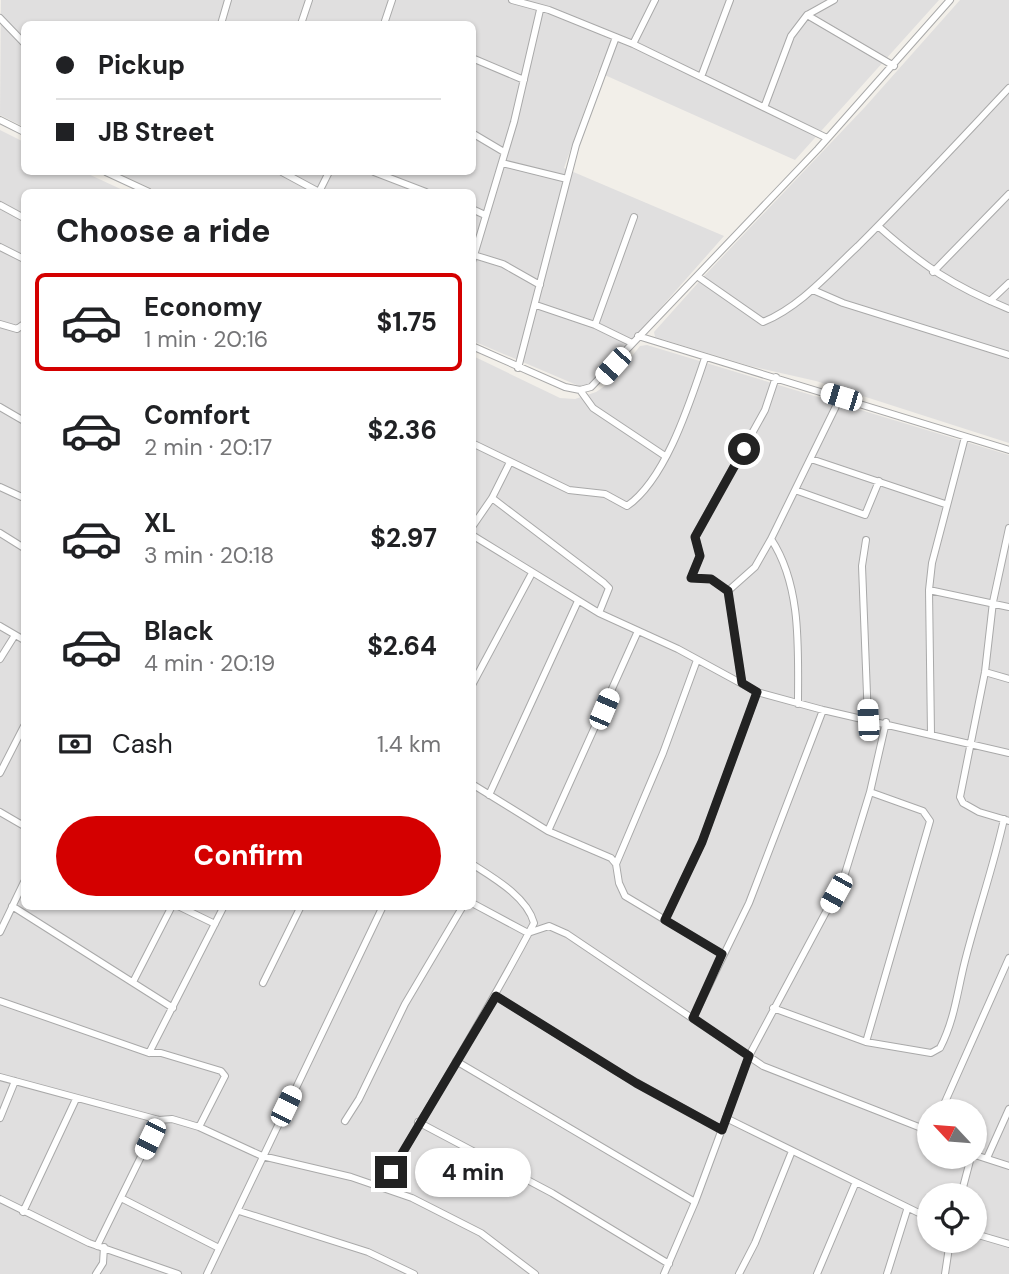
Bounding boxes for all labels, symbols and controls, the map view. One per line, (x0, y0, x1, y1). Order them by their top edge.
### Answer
text: Pickup (98, 48, 185, 82)
text: JB Street (98, 115, 215, 149)
text: Choose a ride (56, 210, 271, 252)
text: Economy (144, 290, 262, 324)
icon: car (60, 291, 123, 354)
text: $1.75 (377, 305, 437, 339)
text: 1 min · 20:16 (144, 324, 268, 354)
car (592, 343, 635, 389)
car (818, 381, 865, 413)
text: Comfort (144, 398, 250, 432)
icon: car (60, 399, 123, 462)
text: $2.36 (368, 413, 437, 447)
text: 2 min · 20:17 (144, 432, 272, 462)
route start (728, 433, 760, 465)
text: XL (144, 506, 176, 540)
icon: car (60, 507, 123, 570)
text: $2.97 (370, 521, 437, 555)
text: 3 min · 20:18 (144, 540, 274, 570)
text: Black (144, 614, 214, 648)
icon: car (60, 615, 123, 678)
text: $2.64 (367, 629, 437, 663)
text: 4 min · 20:19 (144, 648, 275, 678)
car (587, 686, 622, 732)
car (857, 698, 880, 742)
icon: cash (56, 725, 94, 763)
text: Cash (112, 727, 173, 761)
text: 1.4 km (377, 729, 441, 759)
button: Confirm (56, 816, 441, 896)
car (817, 870, 856, 916)
car (268, 1083, 305, 1129)
north arrow (917, 1099, 987, 1169)
map controls (917, 1099, 987, 1253)
car (132, 1116, 169, 1162)
callout: 4 min (416, 1148, 531, 1196)
route end (375, 1156, 407, 1188)
text: 4 min (442, 1157, 504, 1187)
button: locate (917, 1183, 987, 1253)

